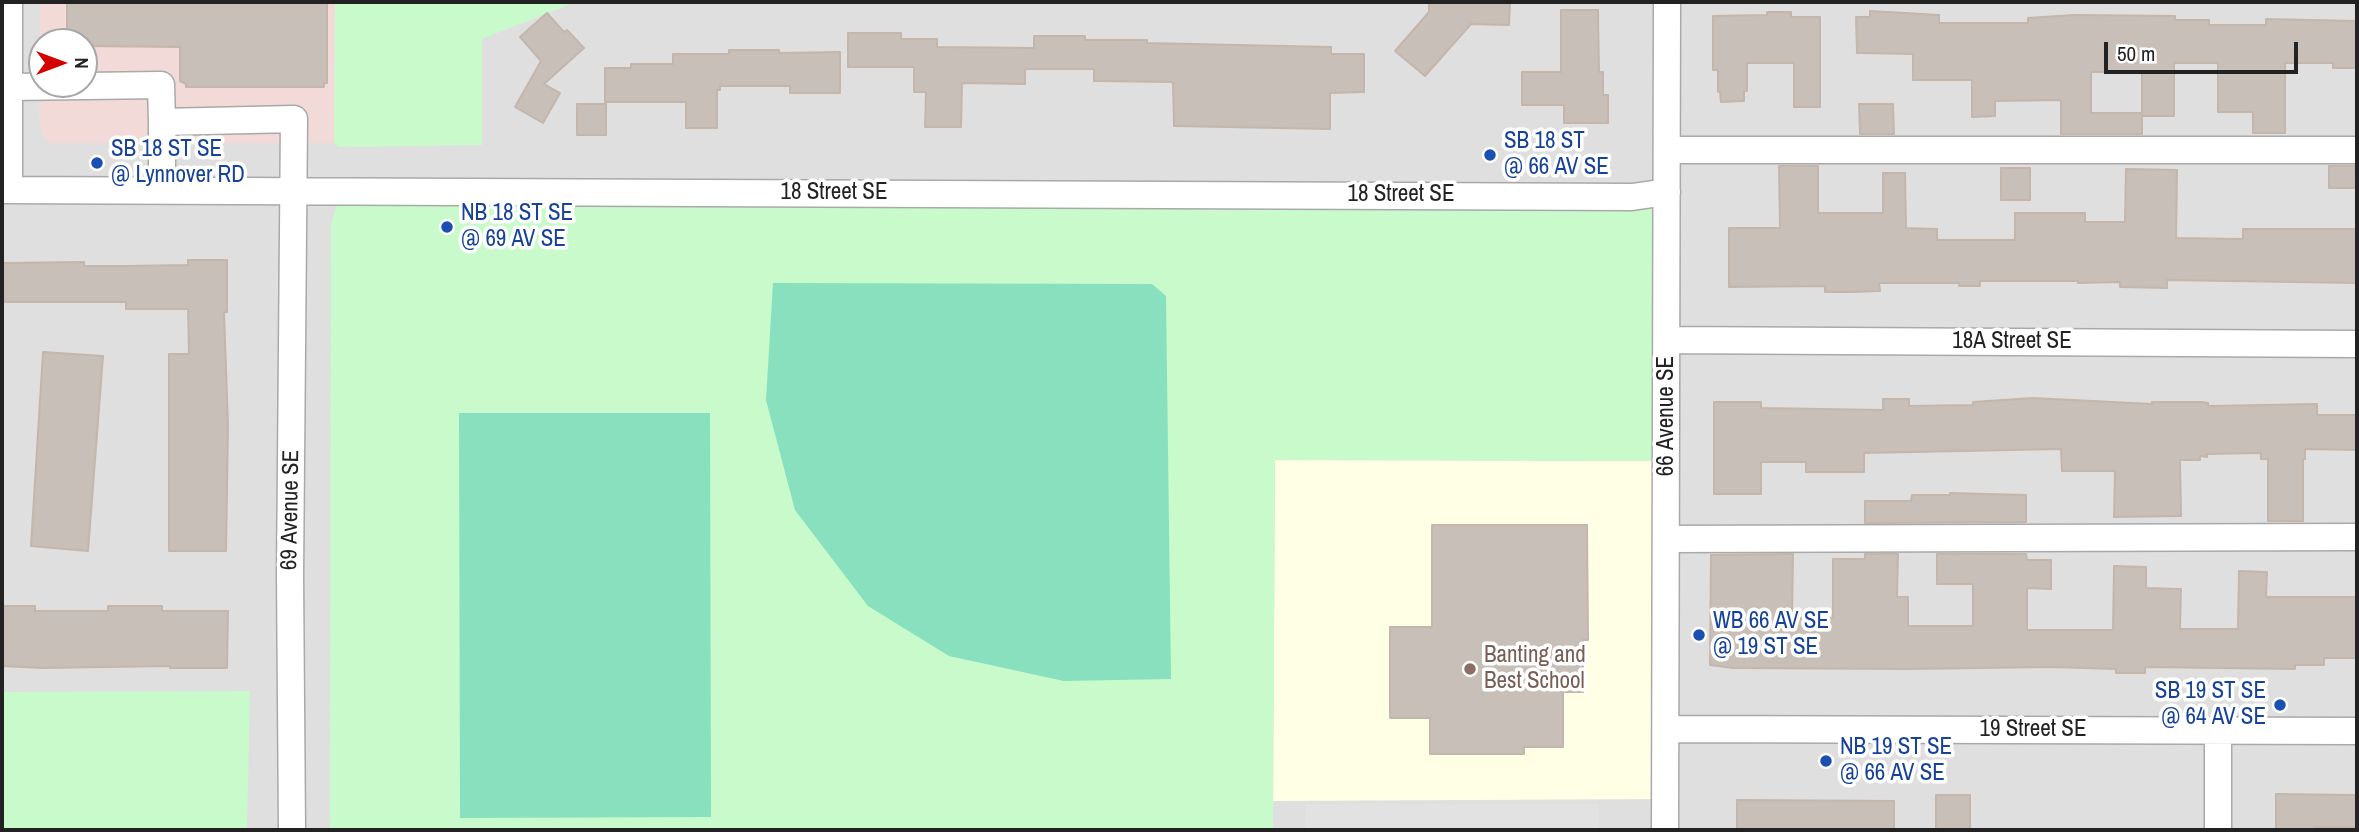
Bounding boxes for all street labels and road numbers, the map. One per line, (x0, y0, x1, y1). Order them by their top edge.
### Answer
street label: 18 Street SE (781, 179, 887, 207)
street label: 18 Street SE (1348, 181, 1454, 209)
street label: 18A Street SE (1952, 328, 2072, 356)
street label: 66 Avenue SE (1653, 356, 1681, 476)
street label: 69 Avenue SE (276, 450, 306, 570)
street label: 19 Street SE (1980, 716, 2086, 744)

